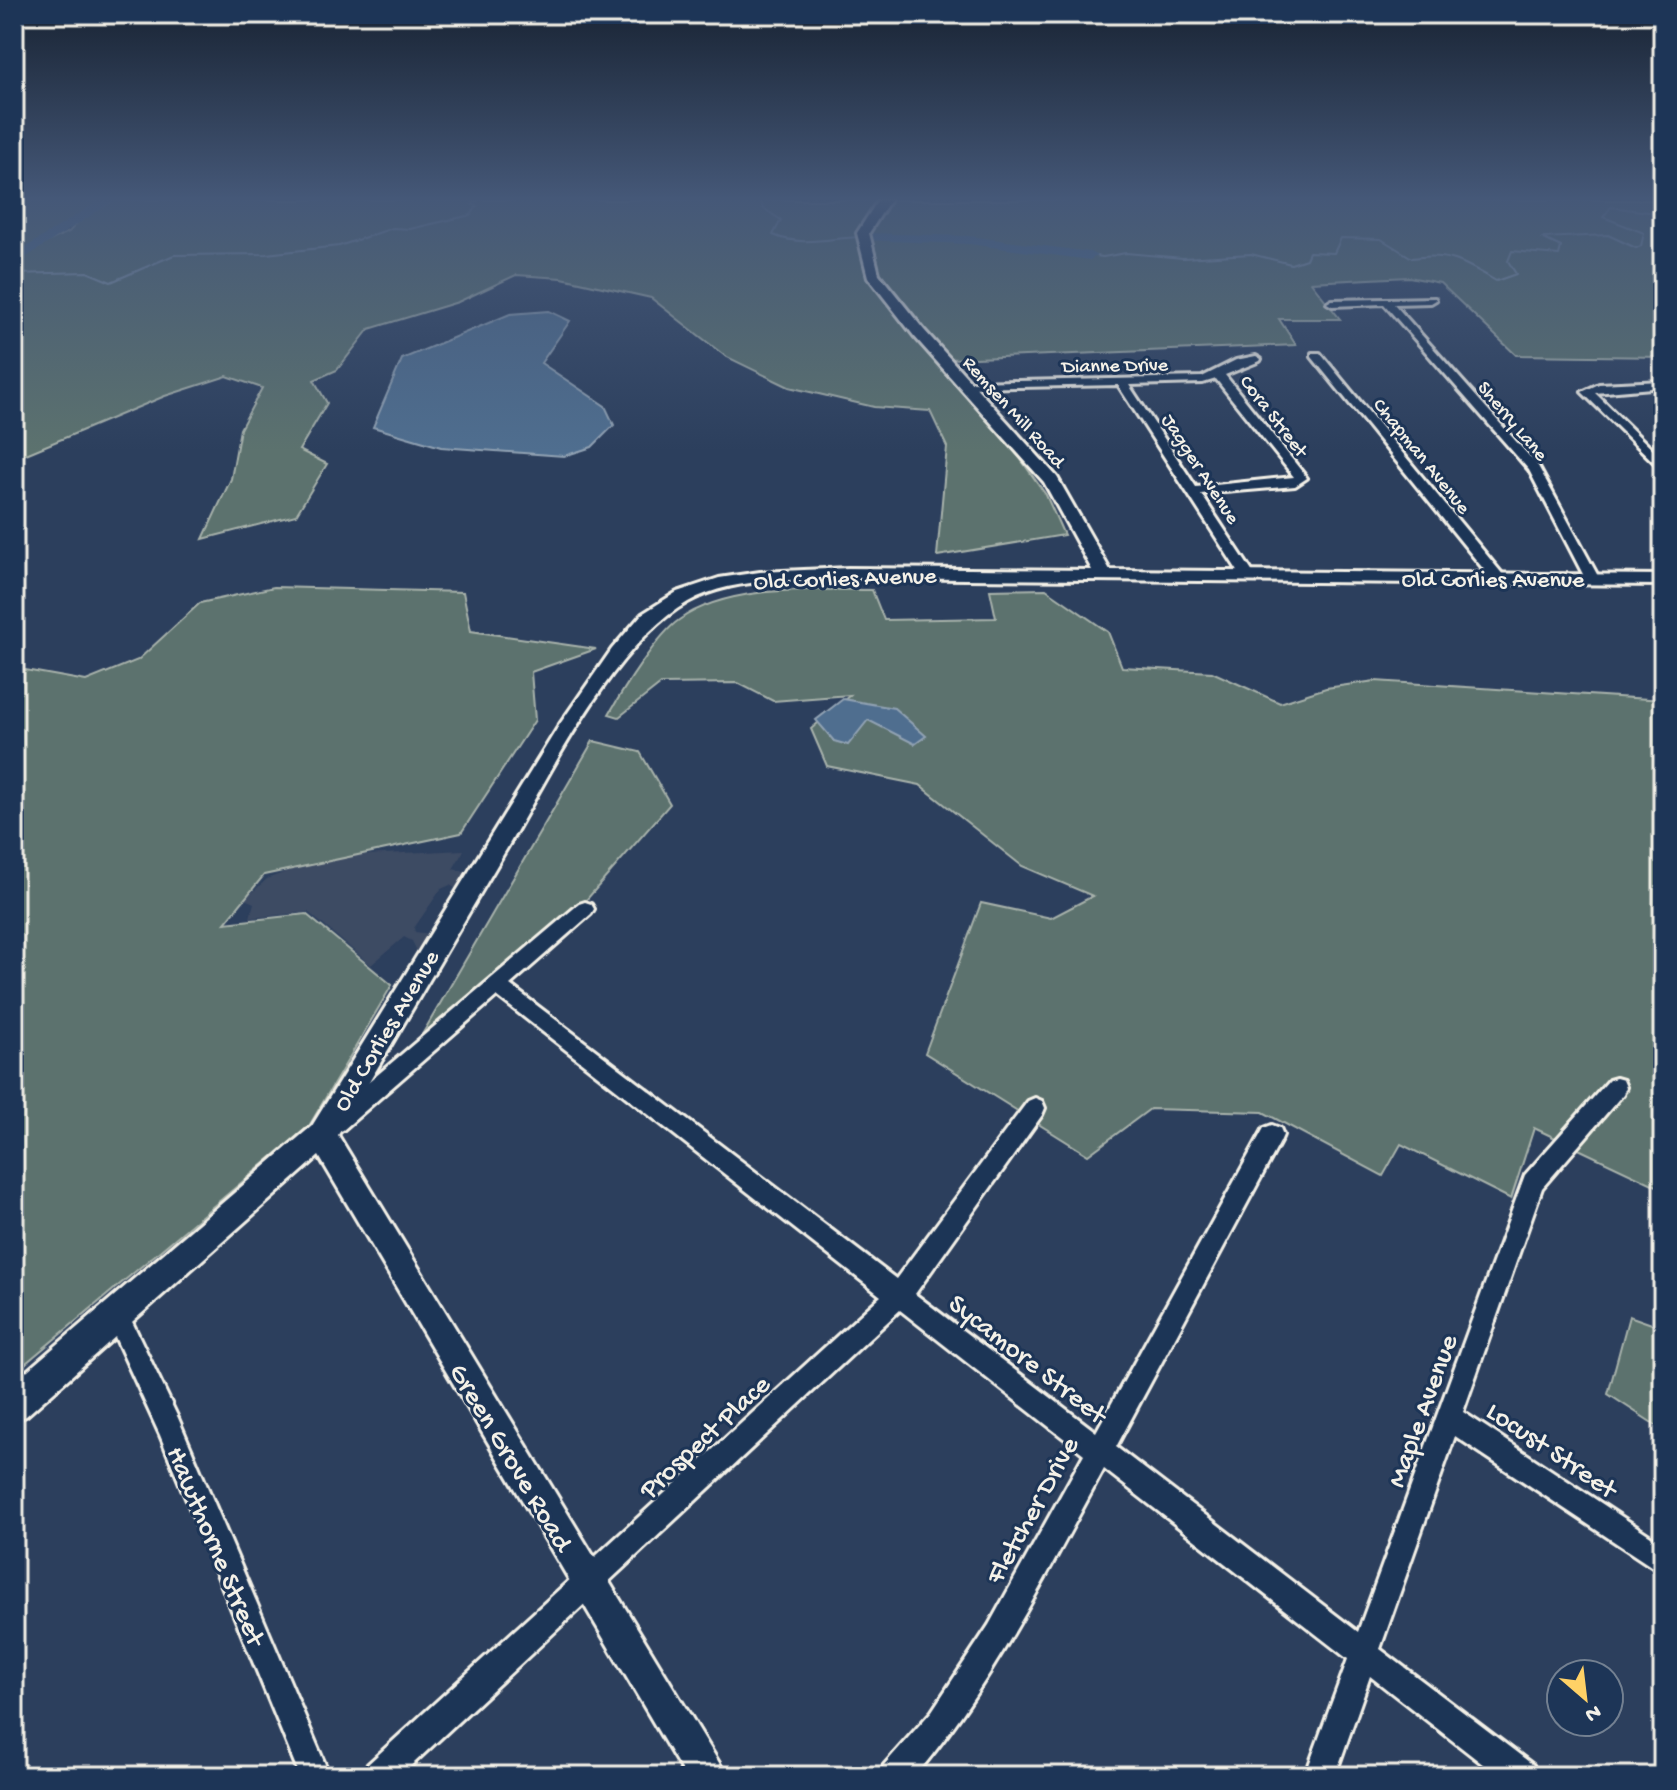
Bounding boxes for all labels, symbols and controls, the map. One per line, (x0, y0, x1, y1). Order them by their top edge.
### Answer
street label: Remsen Mill Road (956, 353, 1070, 476)
street label: Dianne Drive (1060, 355, 1169, 380)
street label: Cora Street (1233, 372, 1312, 464)
street label: Sherry Lane (1471, 378, 1552, 467)
street label: Chapman Avenue (1367, 395, 1474, 520)
street label: Jagger Avenue (1155, 410, 1244, 530)
street label: Old Corlies Avenue (753, 563, 938, 598)
street label: Old Corlies Avenue (1401, 567, 1585, 596)
street label: Old Corlies Avenue (328, 945, 448, 1118)
street label: Sycamore Street (940, 1288, 1114, 1434)
street label: Maple Avenue (1381, 1330, 1467, 1492)
street label: Green Grove Road (440, 1358, 579, 1560)
street label: Prospect Place (633, 1369, 779, 1508)
street label: Locust Street (1479, 1396, 1624, 1509)
street label: Fletcher Drive (980, 1431, 1088, 1591)
street label: Hawthorne Street (157, 1442, 272, 1654)
north arrow (1545, 1658, 1625, 1738)
text: N (1580, 1697, 1605, 1727)

